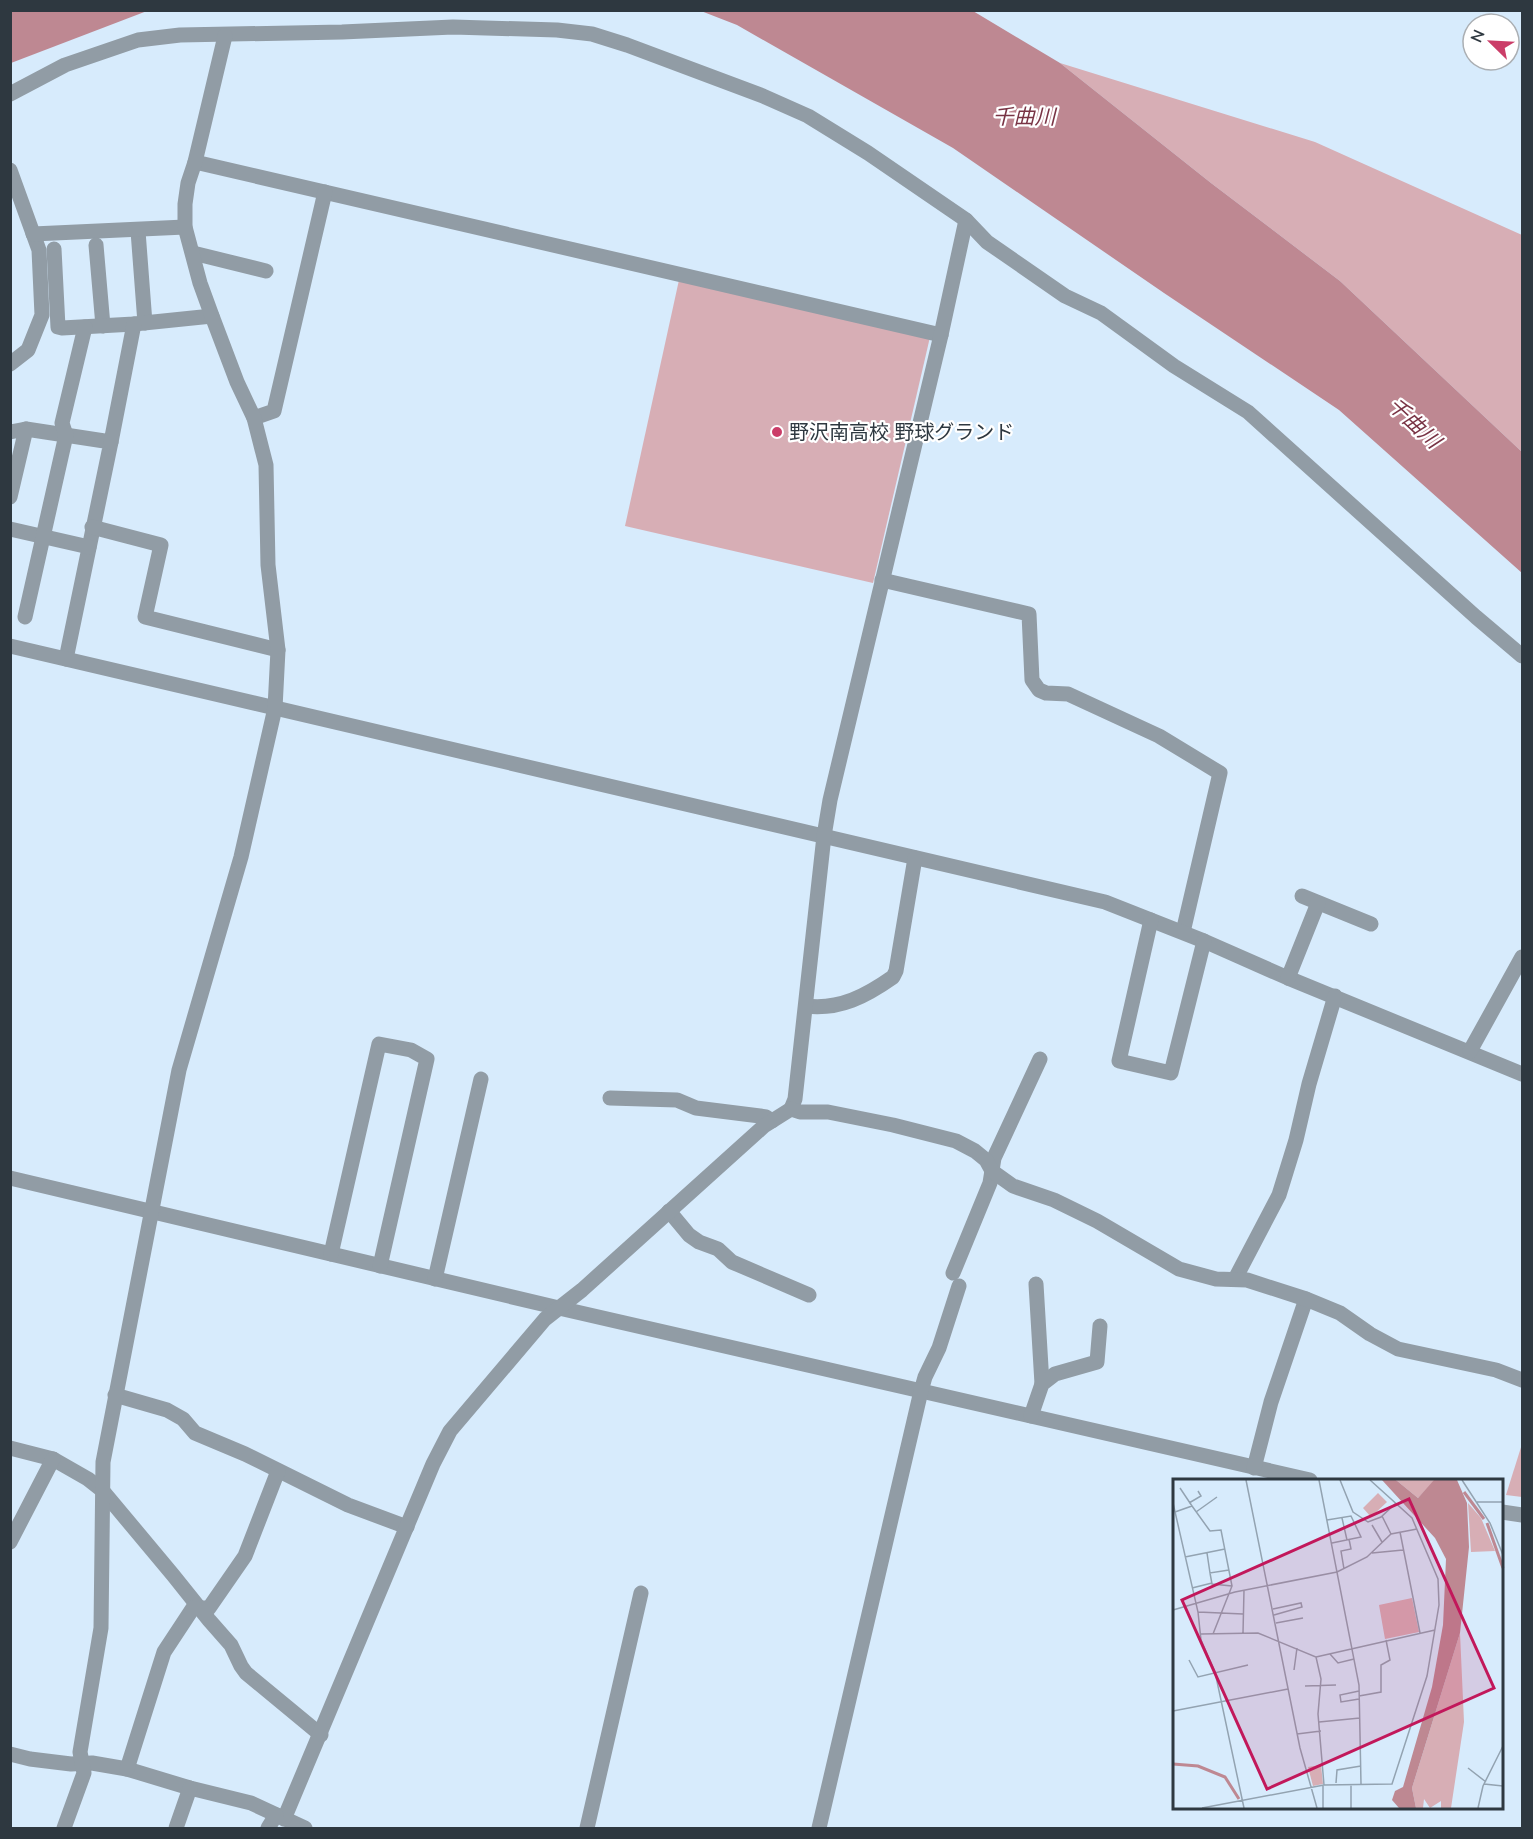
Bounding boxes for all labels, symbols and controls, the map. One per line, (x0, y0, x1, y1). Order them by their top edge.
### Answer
north arrow (1461, 12, 1521, 72)
text: N (1466, 26, 1491, 46)
water label: 千曲川 (993, 103, 1057, 131)
water label: 千曲川 (1381, 391, 1448, 456)
place label: 野沢南高校 野球グランド (789, 419, 1014, 446)
marker: 野沢南高校 野球グランド (770, 425, 784, 439)
inset map (1173, 1479, 1503, 1809)

